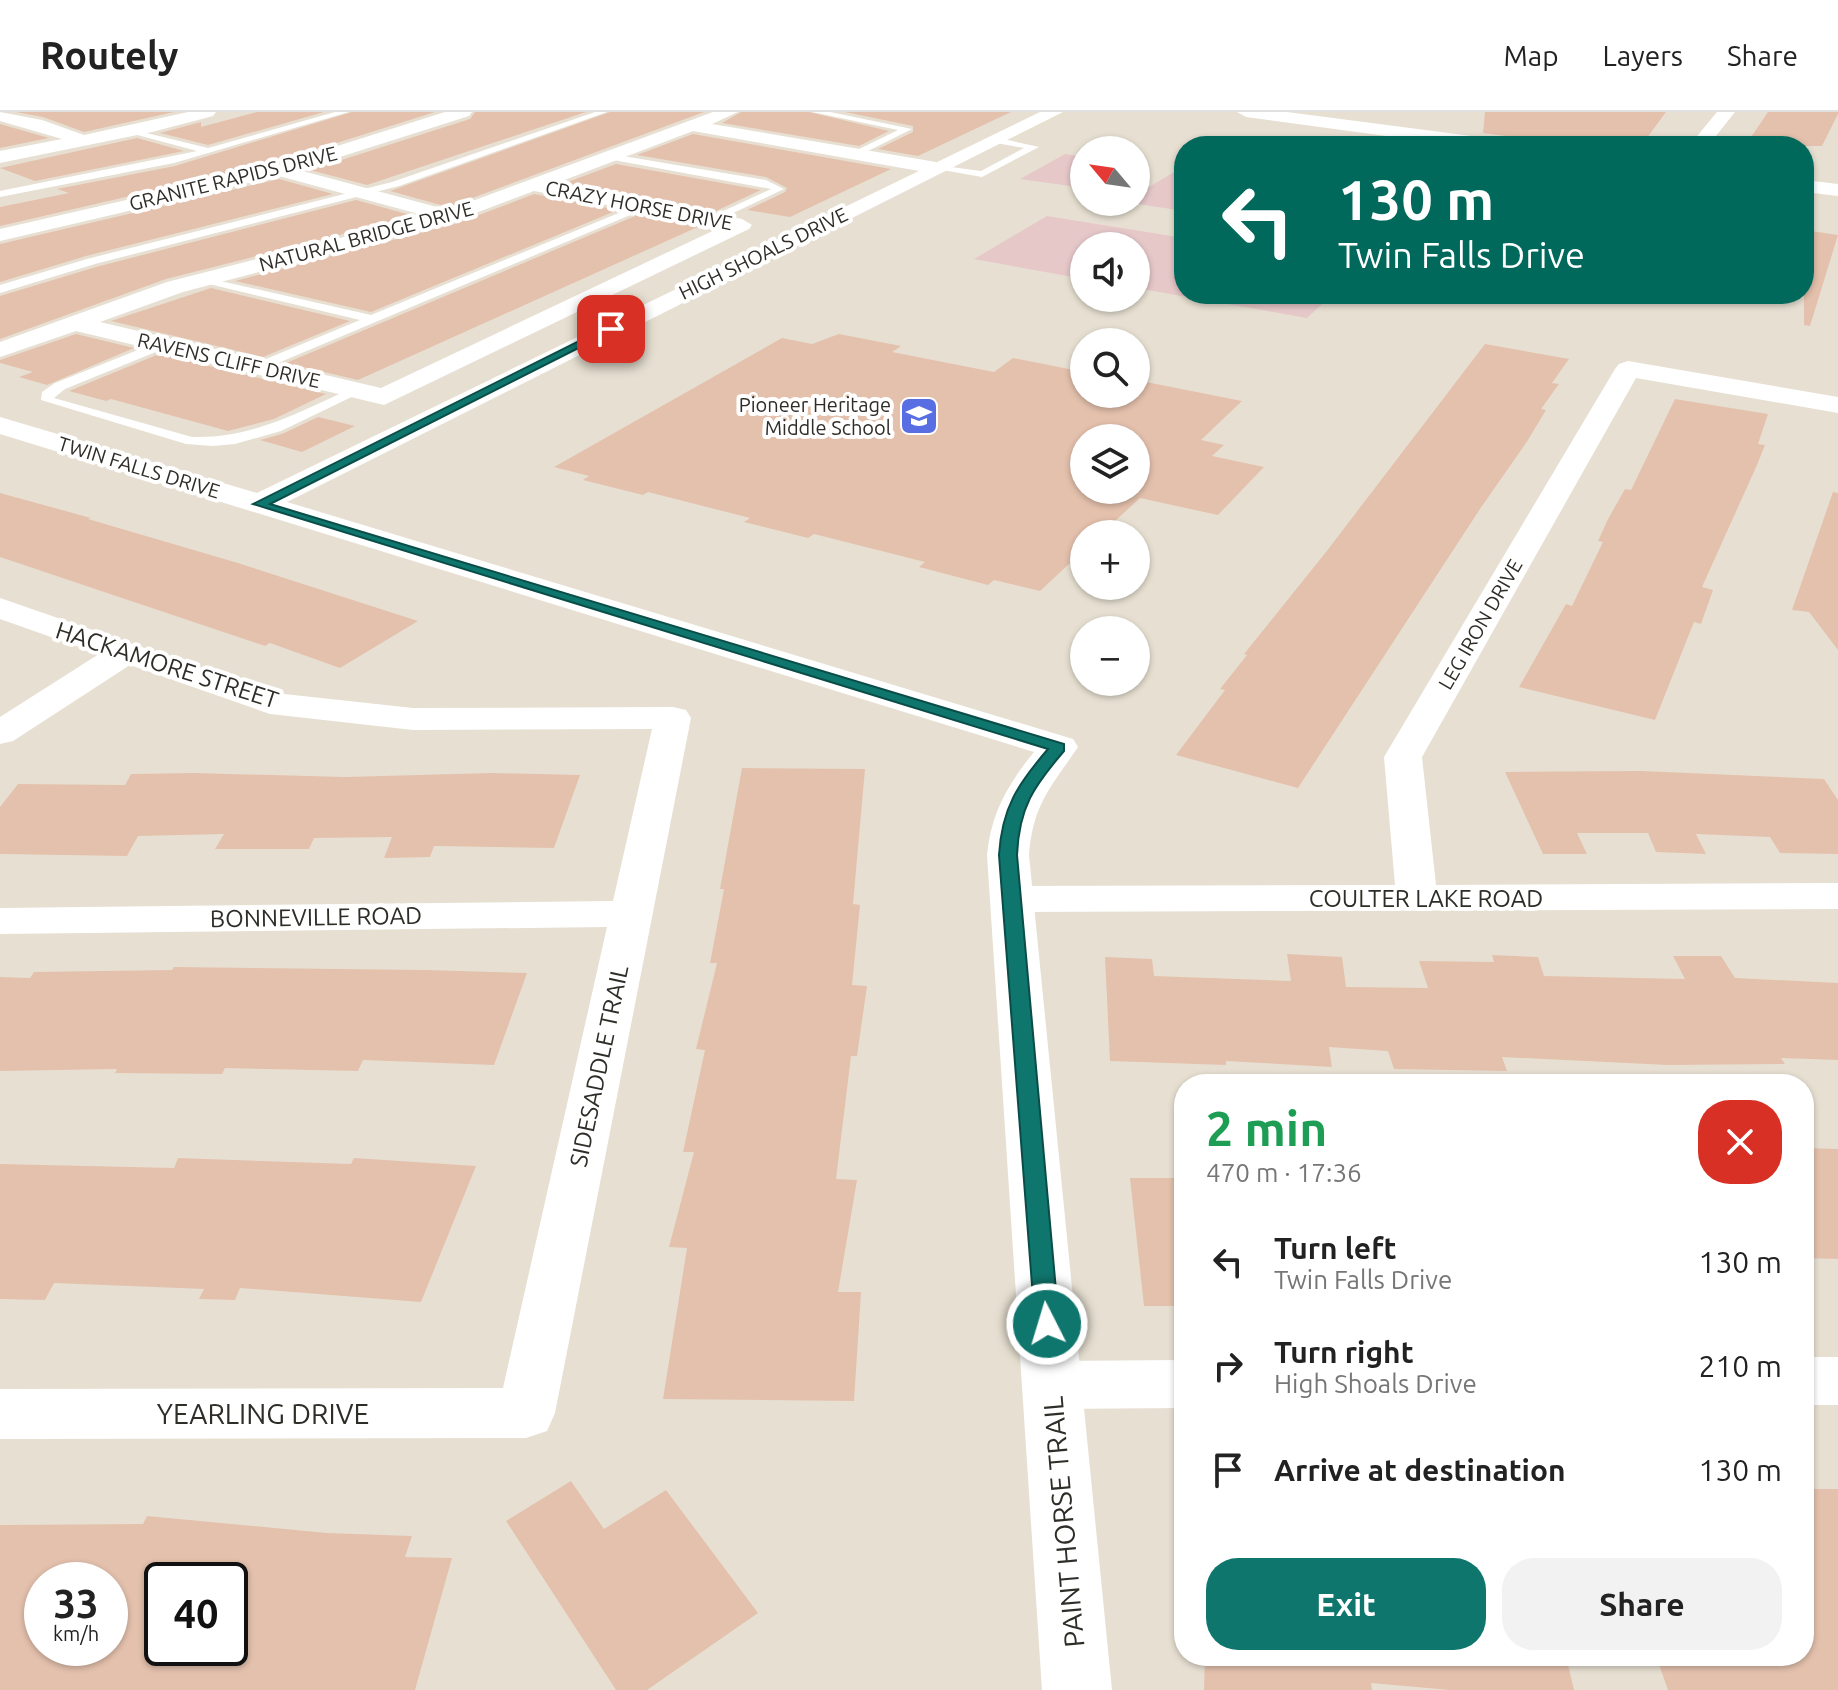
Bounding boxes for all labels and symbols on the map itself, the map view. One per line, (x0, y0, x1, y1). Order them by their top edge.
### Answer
north arrow (1070, 136, 1150, 216)
street label: GRANITE RAPIDS DRIVE (127, 141, 339, 215)
street label: CRAZY HORSE DRIVE (543, 176, 735, 234)
street label: NATURAL BRIDGE DRIVE (256, 196, 476, 276)
street label: HIGH SHOALS DRIVE (675, 202, 851, 304)
pin (577, 295, 645, 363)
street label: RAVENS CLIFF DRIVE (135, 328, 323, 392)
place label: Pioneer Heritage Middle School (739, 393, 891, 439)
school or university icon: Pioneer Heritage Middle School (898, 395, 940, 437)
street label: TWIN FALLS DRIVE (55, 431, 223, 503)
street label: LEG IRON DRIVE (1433, 555, 1527, 693)
street label: HACKAMORE STREET (52, 616, 282, 714)
street label: COULTER LAKE ROAD (1309, 885, 1543, 912)
street label: BONNEVILLE ROAD (210, 902, 422, 932)
street label: SIDESADDLE TRAIL (564, 963, 634, 1169)
position arrow (1005, 1282, 1089, 1366)
street label: PAINT HORSE TRAIL (1037, 1395, 1089, 1649)
street label: YEARLING DRIVE (157, 1398, 369, 1429)
speed limit sign: 40 (144, 1562, 248, 1666)

